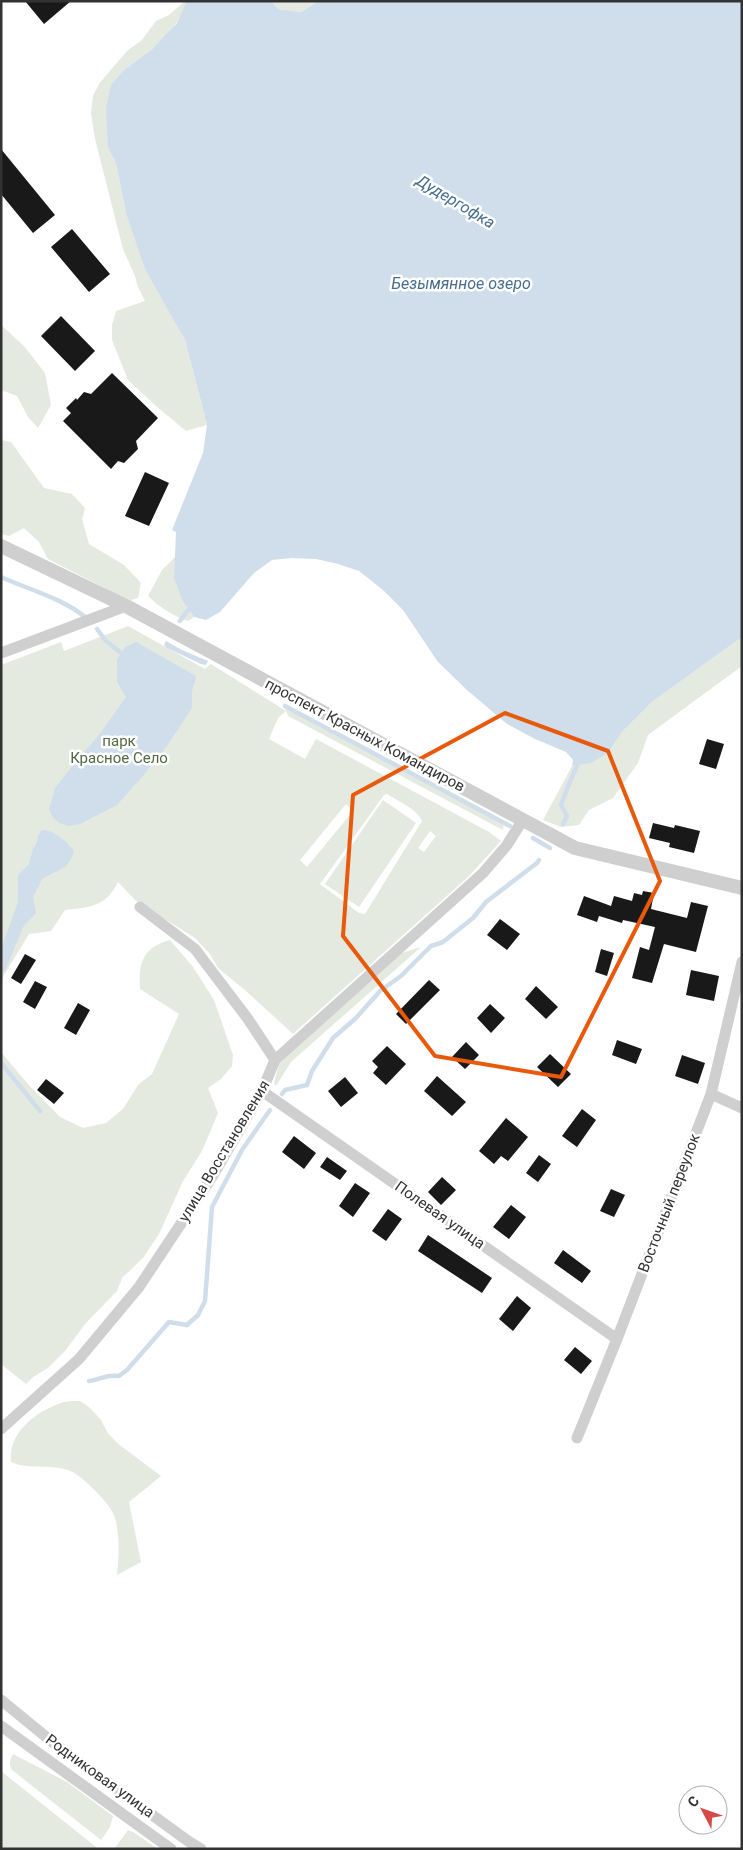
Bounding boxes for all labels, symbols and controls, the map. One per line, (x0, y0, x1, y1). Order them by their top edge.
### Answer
water label: Дудергофка (412, 170, 498, 232)
water label: Безымянное озеро (391, 274, 531, 293)
street label: проспект Красных Командиров (262, 675, 468, 795)
park label: парк Красное Село (70, 732, 168, 767)
street label: улица Восстановления (175, 1077, 273, 1225)
street label: Восточный переулок (634, 1131, 704, 1275)
street label: Полевая улица (392, 1177, 488, 1253)
street label: Родниковая улица (42, 1730, 158, 1822)
north arrow (678, 1785, 728, 1835)
text: С (684, 1793, 702, 1810)

